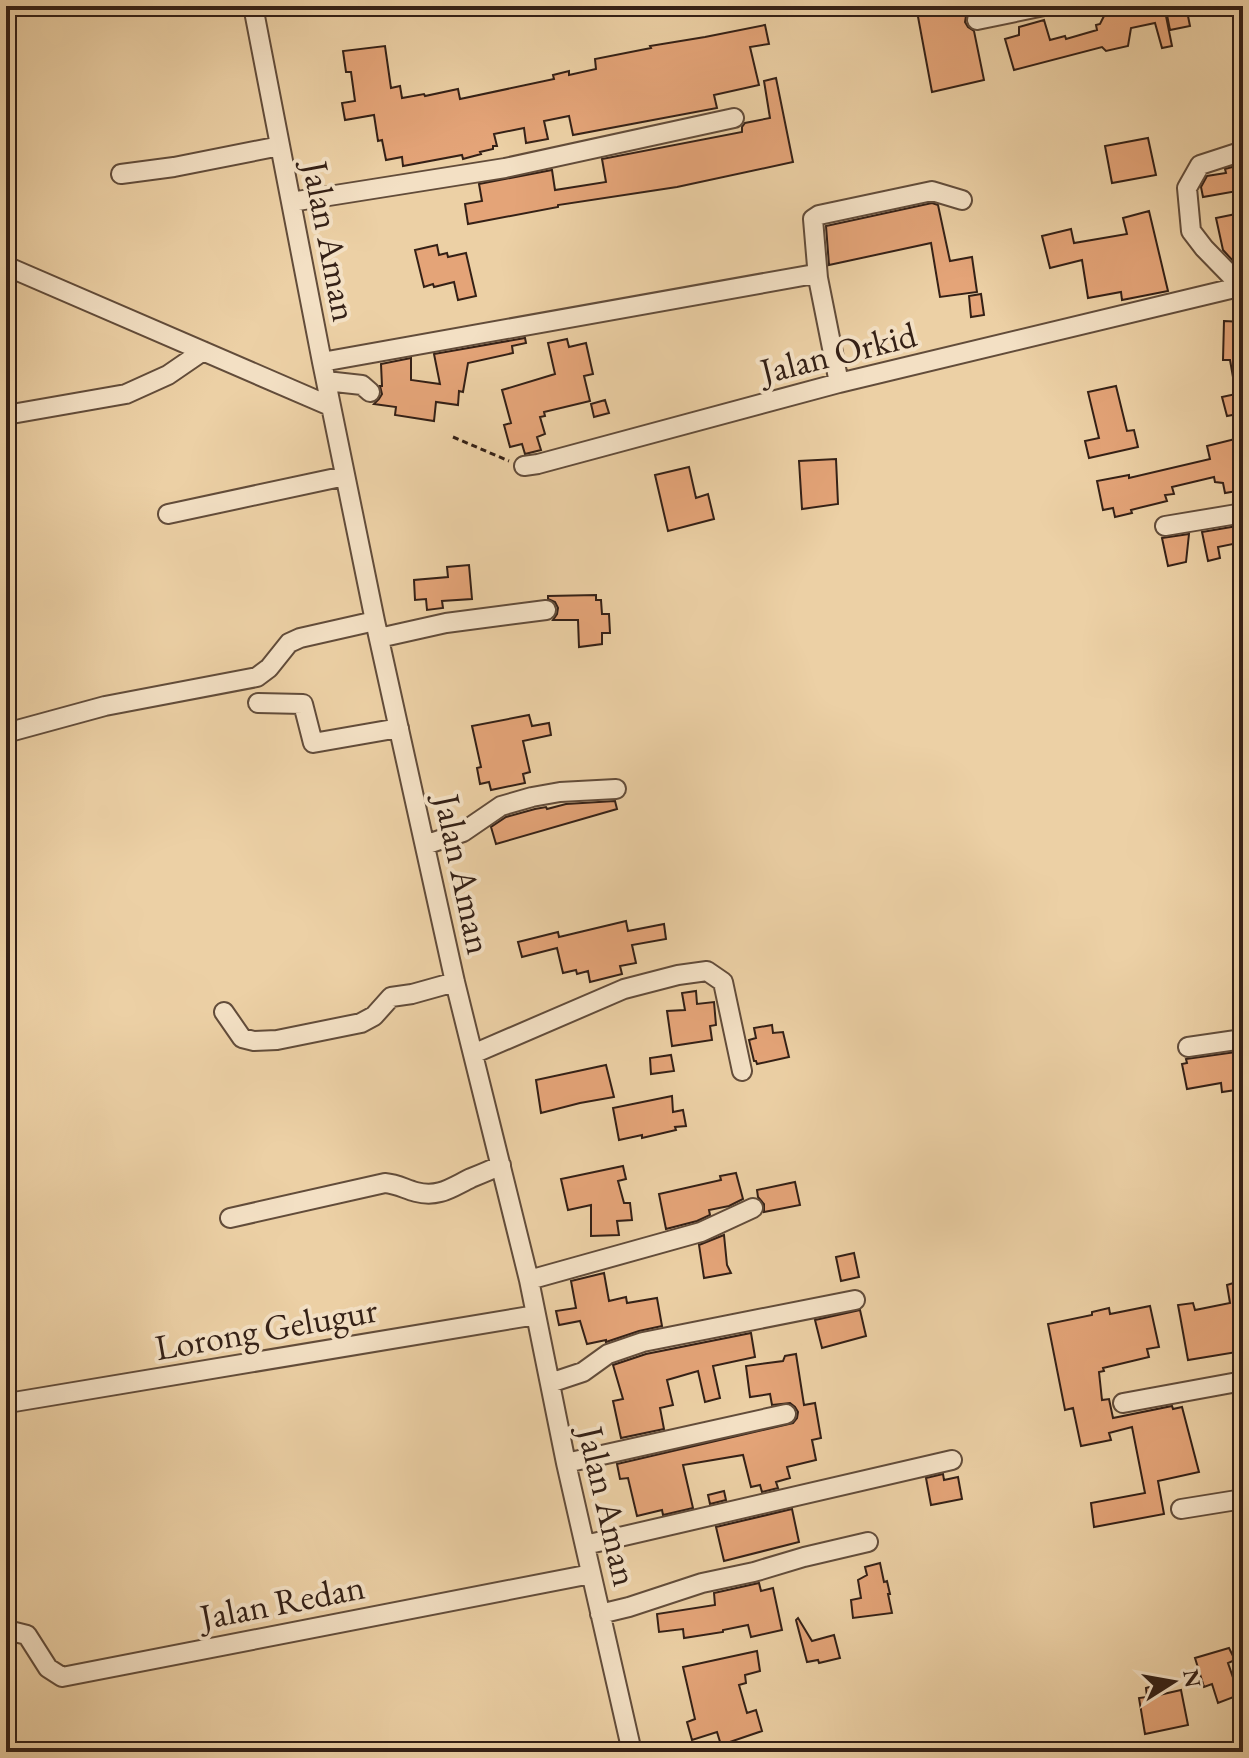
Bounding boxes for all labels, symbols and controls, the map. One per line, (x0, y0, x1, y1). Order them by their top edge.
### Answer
street label: Jalan Aman (291, 154, 369, 325)
street label: Jalan Orkid (752, 310, 922, 395)
street label: Jalan Aman (423, 787, 503, 958)
street label: Lorong Gelugur (151, 1286, 381, 1371)
street label: Jalan Aman (567, 1419, 650, 1590)
street label: Jalan Redan (193, 1563, 368, 1641)
north arrow (1133, 1642, 1213, 1722)
text: N (1176, 1667, 1208, 1690)

